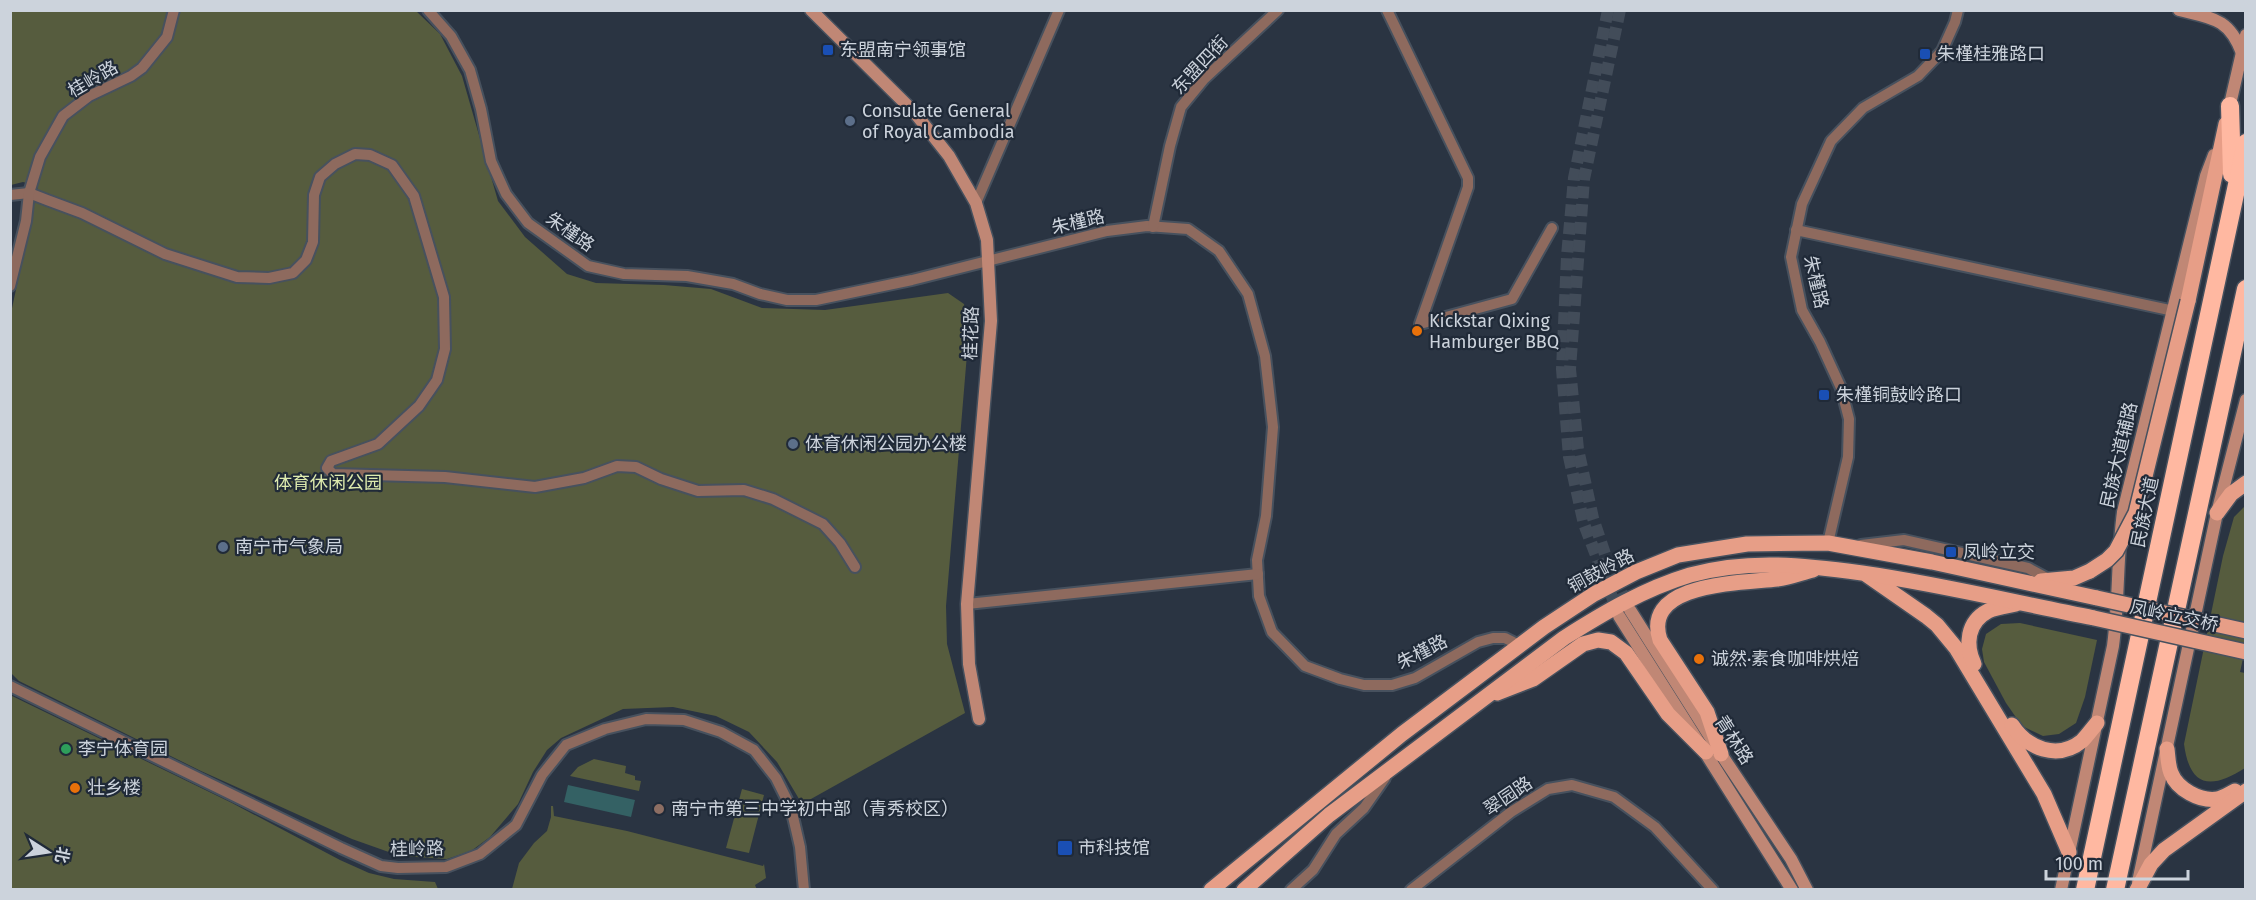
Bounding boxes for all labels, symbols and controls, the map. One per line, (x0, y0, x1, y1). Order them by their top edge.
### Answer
street label: 东盟四街 (1167, 31, 1233, 99)
place label: 东盟南宁领事馆 (840, 39, 966, 61)
marker: 东盟南宁领事馆 (821, 43, 835, 57)
place label: 朱槿桂雅路口 (1937, 43, 2045, 65)
marker: 朱槿桂雅路口 (1918, 47, 1932, 61)
street label: 桂岭路 (64, 56, 122, 102)
place label: Consulate General of Royal Cambodia (862, 100, 1015, 143)
marker: Consulate General of Royal Cambodia (843, 114, 857, 128)
street label: 朱槿路 (1049, 205, 1107, 239)
street label: 朱槿路 (542, 208, 598, 256)
street label: 朱槿路 (1799, 253, 1833, 311)
street label: 桂花路 (959, 306, 983, 360)
place label: Kickstar Qixing Hamburger BBQ (1429, 310, 1559, 353)
marker: Kickstar Qixing Hamburger BBQ (1410, 324, 1424, 338)
place label: 朱槿铜鼓岭路口 (1836, 384, 1962, 406)
marker: 朱槿铜鼓岭路口 (1817, 388, 1831, 402)
street label: 民族大道辅路 (2096, 400, 2142, 510)
place label: 体育休闲公园办公楼 (805, 433, 967, 455)
marker: 体育休闲公园办公楼 (786, 437, 800, 451)
park label: 体育休闲公园 (274, 472, 382, 494)
street label: 民族大道 (2127, 474, 2163, 550)
place label: 南宁市气象局 (235, 536, 343, 558)
marker: 南宁市气象局 (216, 540, 230, 554)
place label: 凤岭立交 (1963, 541, 2035, 563)
street label: 铜鼓岭路 (1564, 544, 1638, 598)
marker: 凤岭立交 (1944, 545, 1958, 559)
street label: 凤岭立交桥 (2128, 596, 2220, 636)
street label: 朱槿路 (1393, 630, 1451, 674)
place label: 诚然·素食咖啡烘焙 (1711, 648, 1859, 670)
marker: 诚然·素食咖啡烘焙 (1692, 652, 1706, 666)
street label: 青林路 (1710, 711, 1758, 769)
place label: 李宁体育园 (78, 738, 168, 760)
marker: 李宁体育园 (59, 742, 73, 756)
street label: 翠园路 (1479, 772, 1537, 820)
place label: 壮乡楼 (87, 777, 141, 799)
marker: 壮乡楼 (68, 781, 82, 795)
place label: 南宁市第三中学初中部（青秀校区） (671, 798, 959, 820)
marker: 南宁市第三中学初中部（青秀校区） (652, 802, 666, 816)
north arrow (18, 822, 78, 882)
place label: 市科技馆 (1078, 837, 1150, 859)
street label: 桂岭路 (390, 838, 444, 860)
marker: 市科技馆 (1056, 839, 1074, 857)
scale bar (2046, 843, 2188, 881)
text: 北 (51, 845, 73, 865)
text: 100 m (2055, 853, 2103, 875)

